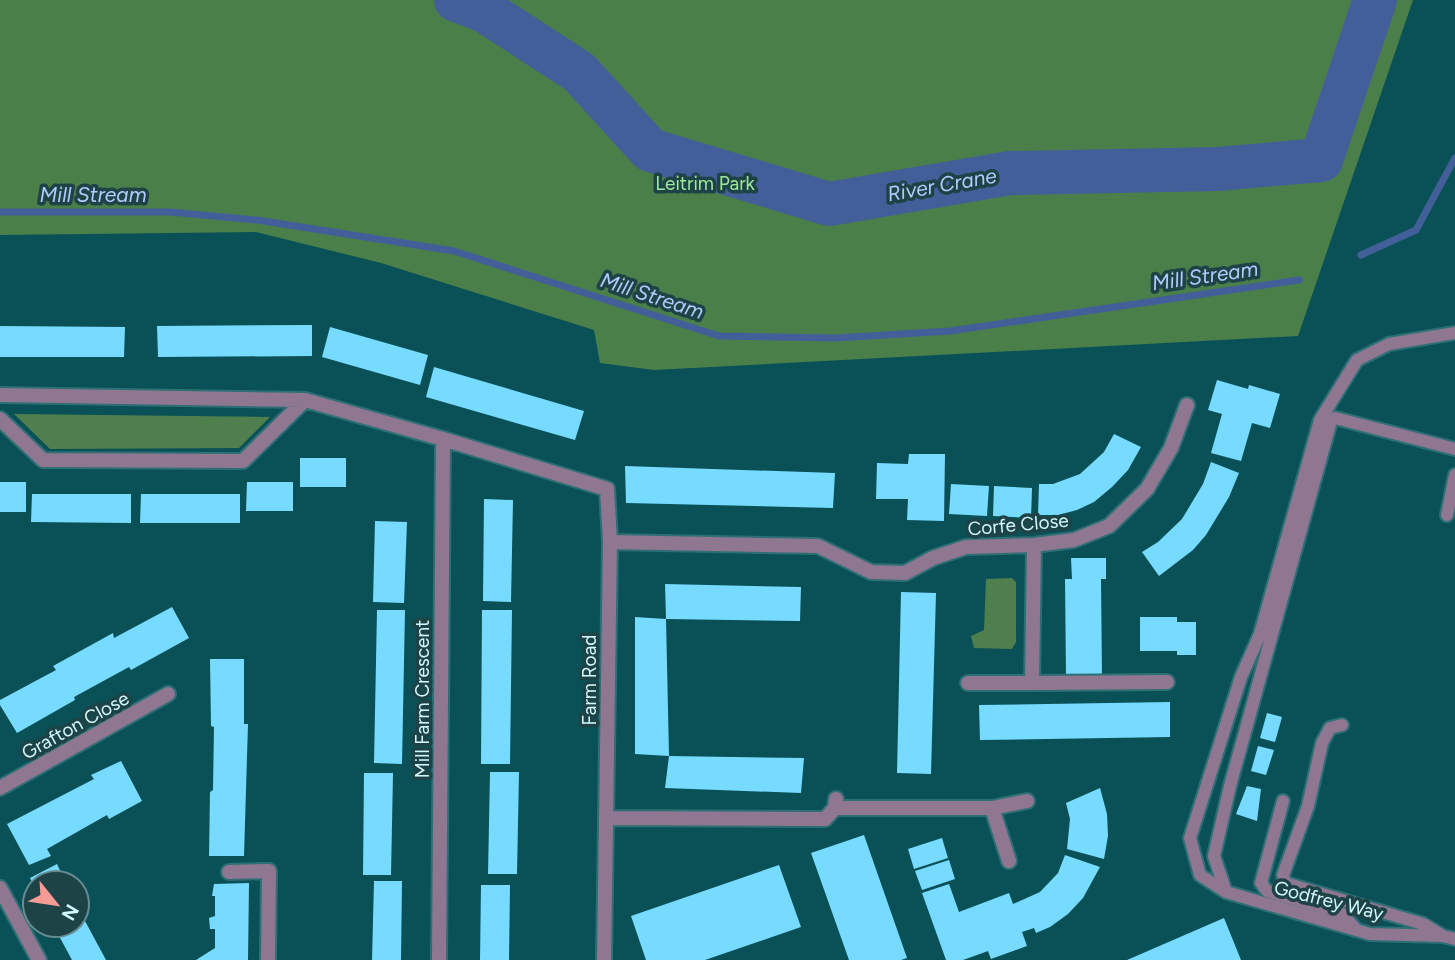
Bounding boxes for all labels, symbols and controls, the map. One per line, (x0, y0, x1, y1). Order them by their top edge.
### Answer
water label: River Crane (885, 163, 999, 206)
park label: Leitrim Park (655, 172, 756, 195)
water label: Mill Stream (40, 182, 147, 207)
water label: Mill Stream (1150, 256, 1260, 295)
water label: Mill Stream (597, 267, 707, 324)
street label: Corfe Close (967, 509, 1070, 540)
street label: Mill Farm Crescent (411, 620, 434, 778)
street label: Farm Road (578, 635, 601, 725)
street label: Grafton Close (18, 686, 133, 764)
north arrow (21, 869, 91, 939)
street label: Godfrey Way (1272, 876, 1386, 925)
text: N (57, 900, 84, 924)

